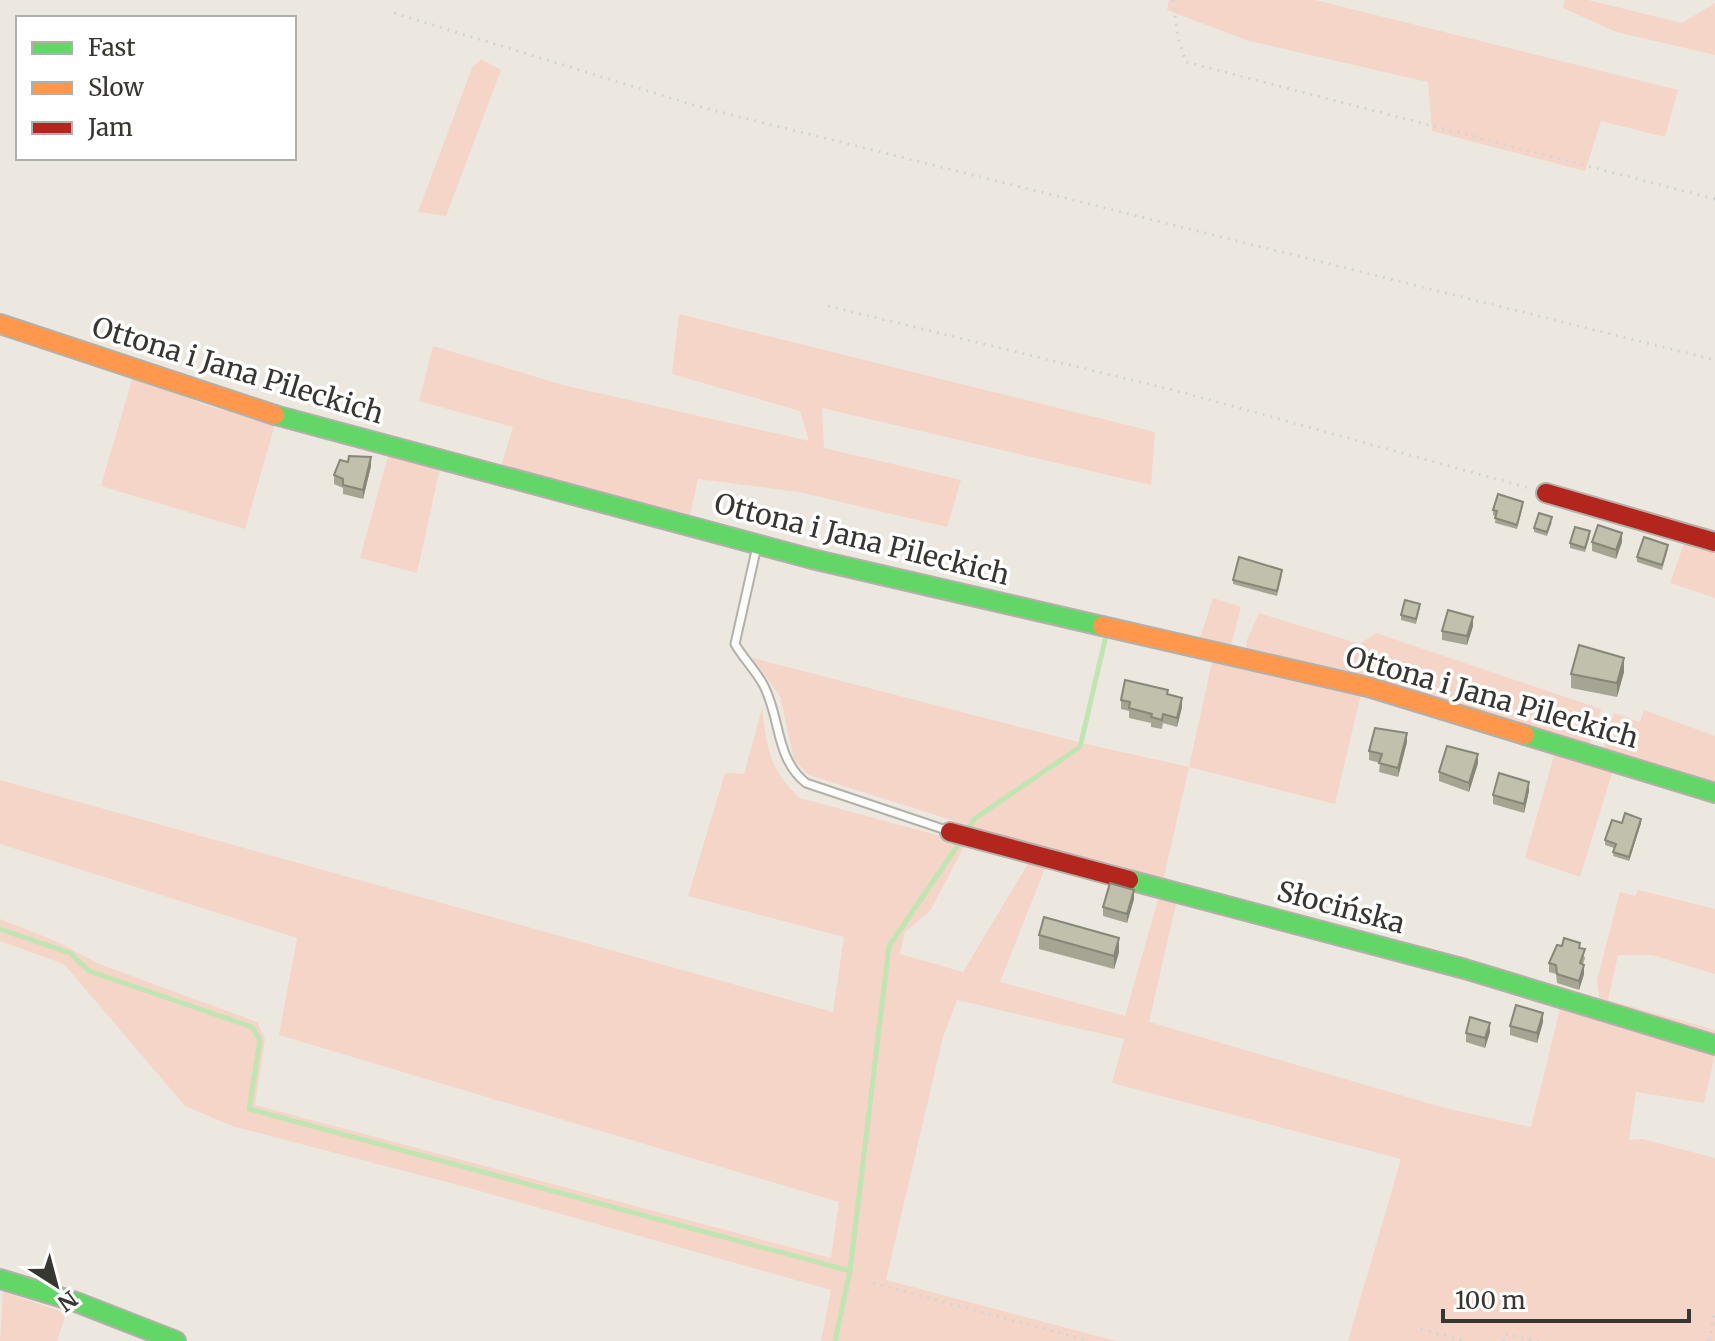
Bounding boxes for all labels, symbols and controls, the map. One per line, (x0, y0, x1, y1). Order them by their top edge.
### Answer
legend (16, 16, 296, 160)
text: Fast (88, 32, 136, 63)
text: Slow (88, 72, 144, 103)
text: Jam (87, 112, 133, 143)
street label: Ottona i Jana Pileckich (88, 309, 388, 431)
street label: Ottona i Jana Pileckich (711, 485, 1013, 593)
street label: Ottona i Jana Pileckich (1342, 638, 1642, 756)
street label: Słocińska (1273, 873, 1409, 941)
north arrow (16, 1245, 96, 1325)
scale bar (1443, 1273, 1689, 1323)
text: N (52, 1285, 83, 1318)
text: 100 m (1455, 1285, 1526, 1316)

